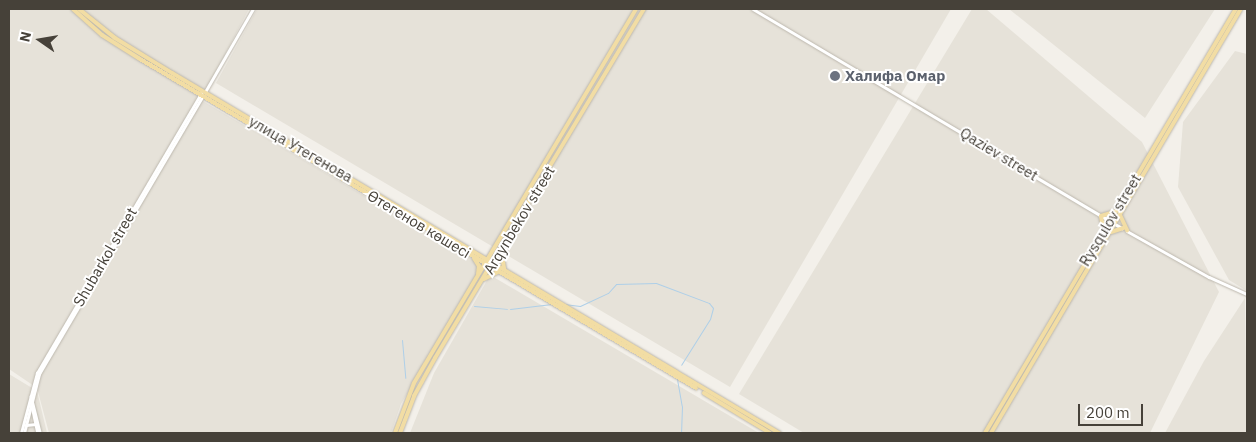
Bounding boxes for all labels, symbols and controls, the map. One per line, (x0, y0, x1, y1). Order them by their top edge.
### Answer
north arrow (15, 15, 65, 65)
text: N (15, 30, 35, 44)
place label: Халифа Омар (845, 67, 945, 85)
marker: Халифа Омар (829, 70, 841, 82)
street label: улица Утегенова (246, 112, 356, 186)
street label: Qaziev street (957, 124, 1041, 184)
street label: Arqynbekov street (480, 163, 558, 277)
street label: Rysqulov street (1075, 171, 1145, 269)
street label: Өтегенов көшесі (364, 186, 474, 262)
street label: Shubarkol street (69, 204, 141, 310)
scale bar (1081, 394, 1146, 426)
text: 200 m (1086, 403, 1130, 422)

